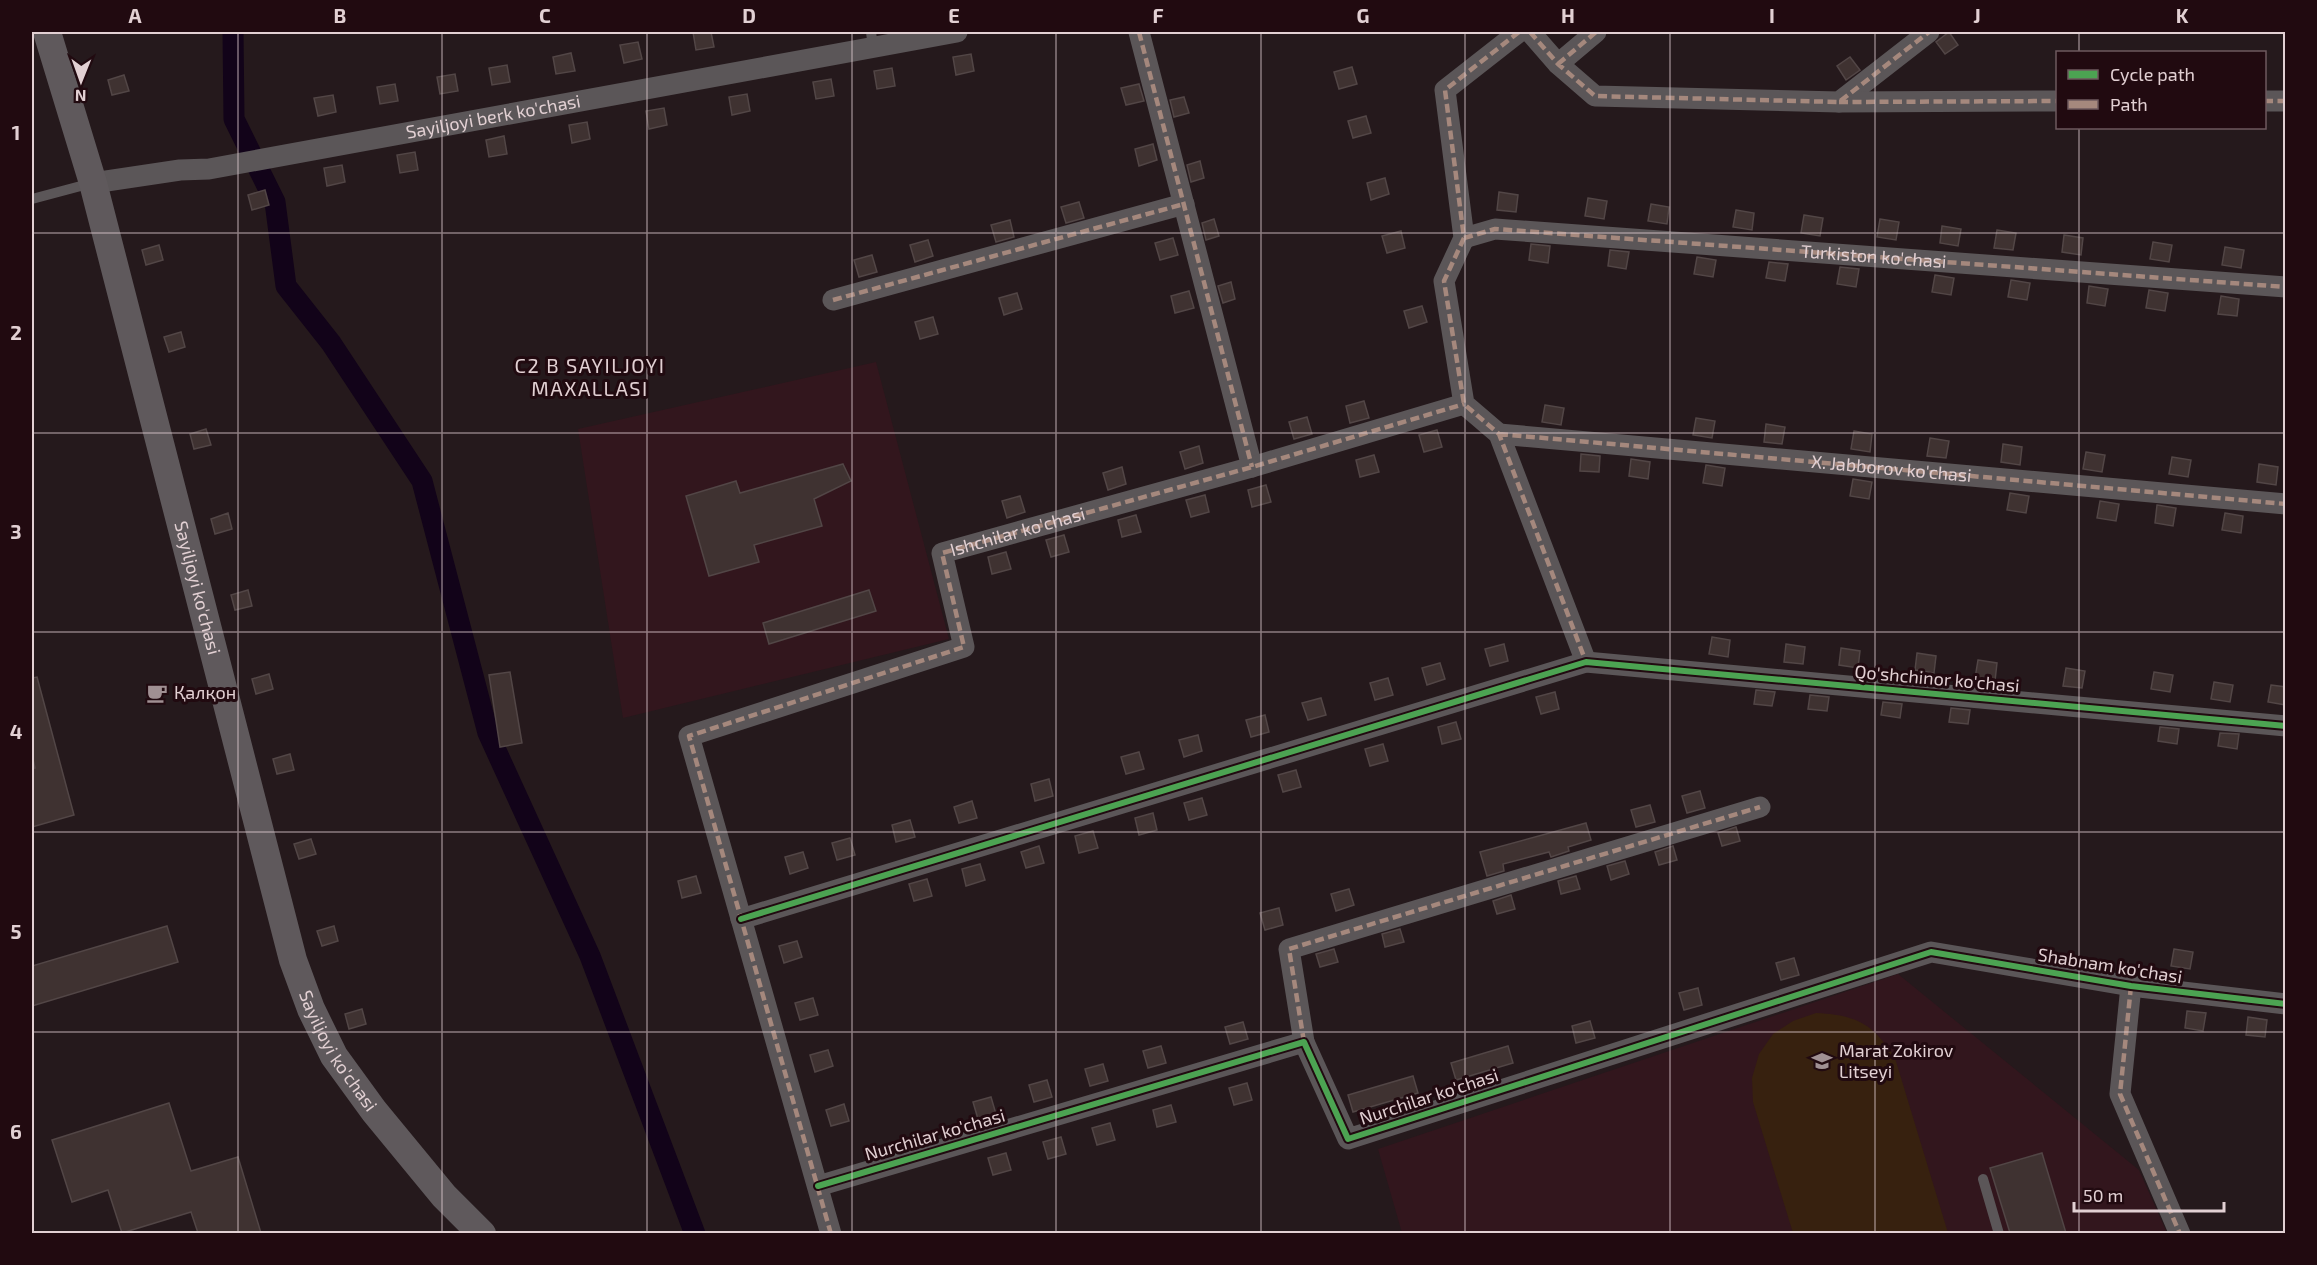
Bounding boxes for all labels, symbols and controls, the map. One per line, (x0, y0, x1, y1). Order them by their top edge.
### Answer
text: A (128, 3, 142, 27)
text: B (334, 3, 346, 27)
text: C (539, 3, 551, 27)
text: D (742, 3, 756, 27)
text: E (948, 3, 960, 27)
text: F (1152, 3, 1164, 27)
text: G (1357, 3, 1369, 27)
text: H (1561, 3, 1575, 27)
text: I (1769, 3, 1775, 27)
text: J (1973, 3, 1981, 27)
text: K (2176, 3, 2189, 27)
north arrow (51, 51, 111, 111)
legend (2056, 51, 2266, 129)
text: Cycle path (2110, 63, 2195, 85)
text: N (75, 87, 87, 106)
street label: Sayiljoyi berk ko'chasi (404, 89, 582, 143)
text: Path (2110, 93, 2148, 115)
text: 1 (12, 120, 20, 144)
street label: Turkiston ko'chasi (1800, 239, 1947, 272)
text: 2 (10, 320, 22, 344)
district label: C2 B SAYILJOYI MAXALLASI (515, 353, 665, 400)
street label: X. Jabborov ko'chasi (1810, 450, 1973, 486)
street label: Ishchilar ko'chasi (947, 502, 1087, 560)
text: 3 (10, 519, 22, 543)
street label: Sayiljoyi ko'chasi (170, 519, 226, 657)
street label: Qo'shchinor ko'chasi (1854, 660, 2021, 696)
cafe icon: Қалқон (145, 681, 169, 705)
place label: Қалқон (174, 681, 236, 703)
text: 4 (10, 719, 23, 743)
text: 5 (10, 919, 22, 943)
street label: Shabnam ko'chasi (2036, 943, 2184, 987)
street label: Sayiljoyi ko'chasi (295, 987, 382, 1115)
place label: Marat Zokirov Litseyi (1839, 1039, 1954, 1082)
school or university icon: Marat Zokirov Litseyi (1810, 1049, 1834, 1073)
street label: Nurchilar ko'chasi (1356, 1063, 1501, 1129)
street label: Nurchilar ko'chasi (862, 1104, 1007, 1165)
text: 6 (10, 1119, 22, 1143)
scale bar (2074, 1175, 2224, 1213)
text: 50 m (2083, 1184, 2123, 1206)

